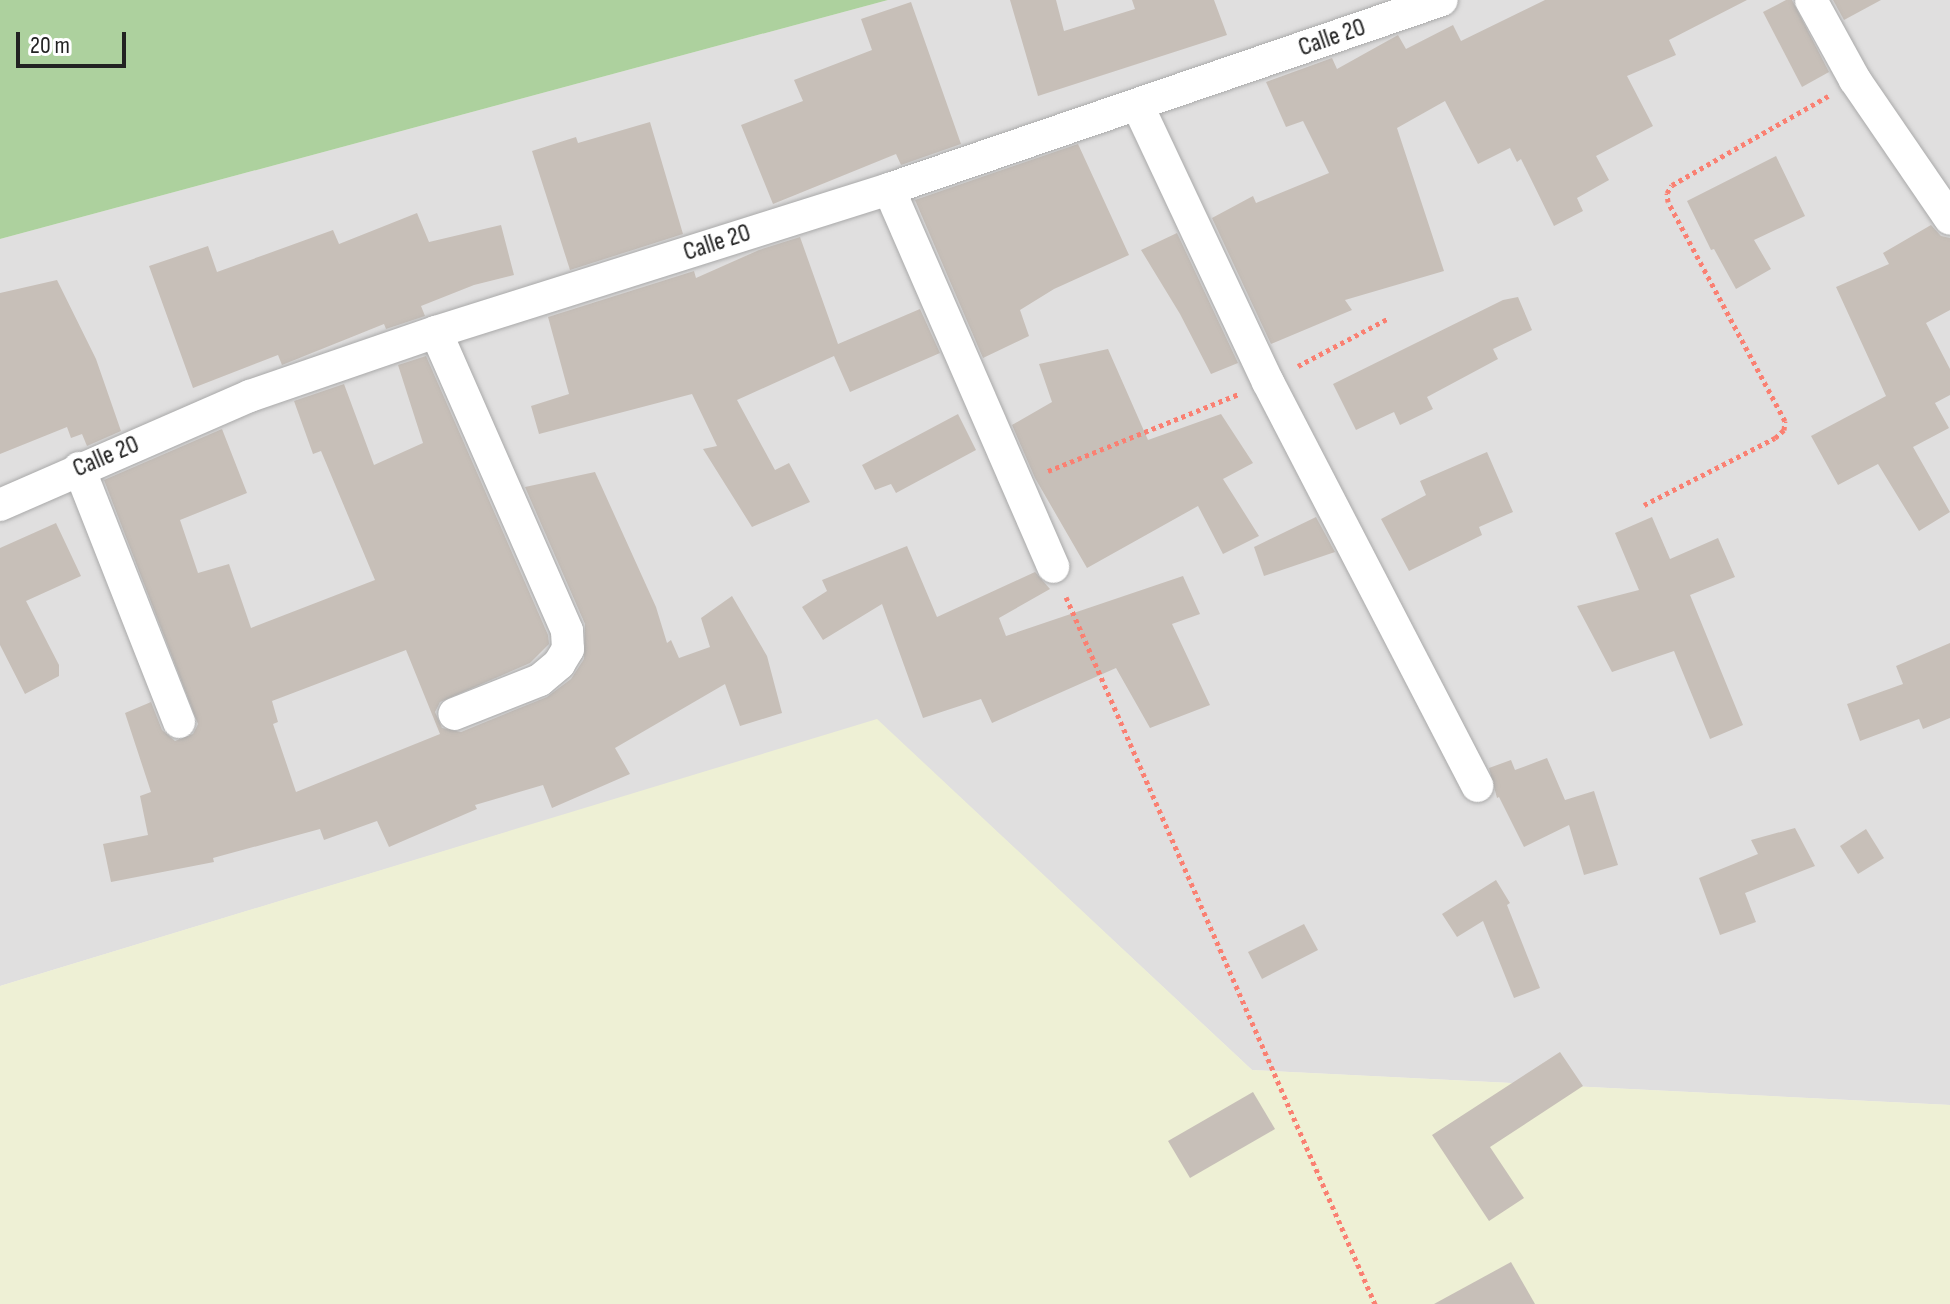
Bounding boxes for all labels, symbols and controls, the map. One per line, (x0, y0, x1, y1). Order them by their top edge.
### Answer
street label: Calle 20 (1294, 12, 1370, 64)
scale bar (20, 16, 130, 66)
text: 20 m (30, 31, 70, 60)
street label: Calle 20 (679, 218, 755, 268)
street label: Calle 20 (68, 429, 144, 485)

